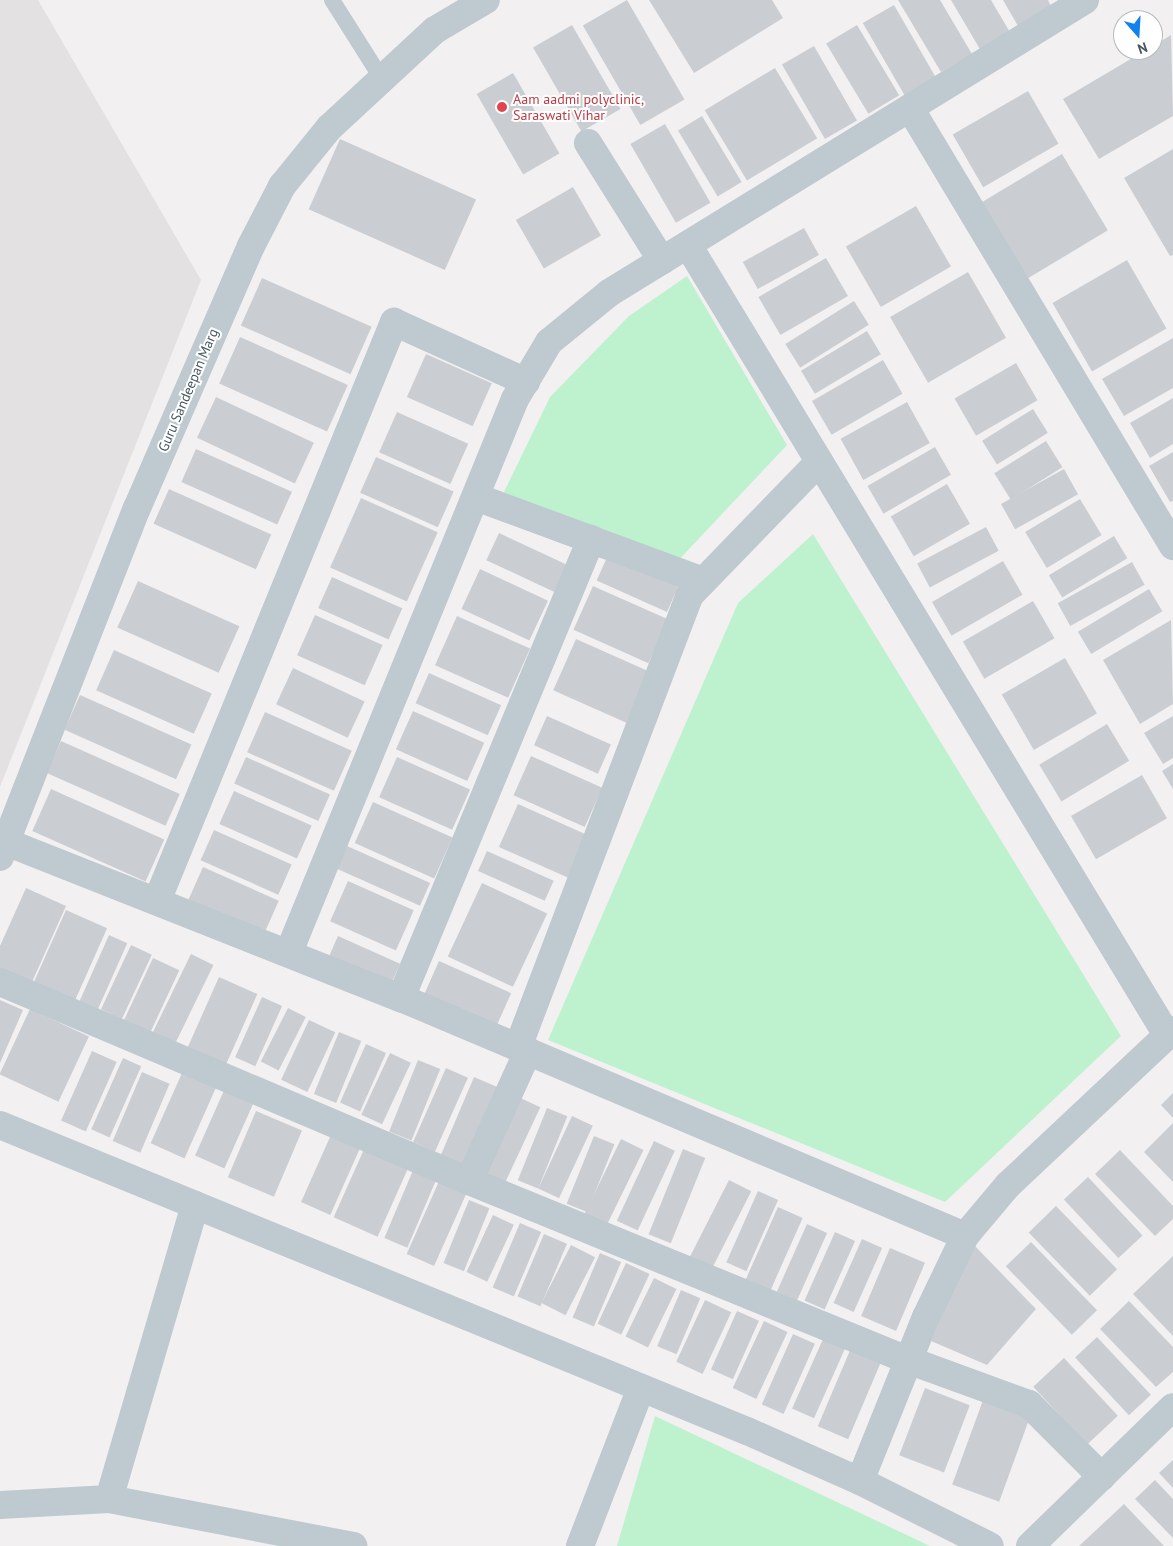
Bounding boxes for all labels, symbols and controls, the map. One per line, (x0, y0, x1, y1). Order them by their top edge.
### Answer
north arrow (1113, 10, 1163, 60)
text: N (1135, 38, 1150, 58)
place label: Aam aadmi polyclinic, Saraswati Vihar (513, 91, 644, 124)
marker: Aam aadmi polyclinic, Saraswati Vihar (495, 100, 509, 114)
street label: Guru Sandeepan Marg (154, 326, 222, 454)

